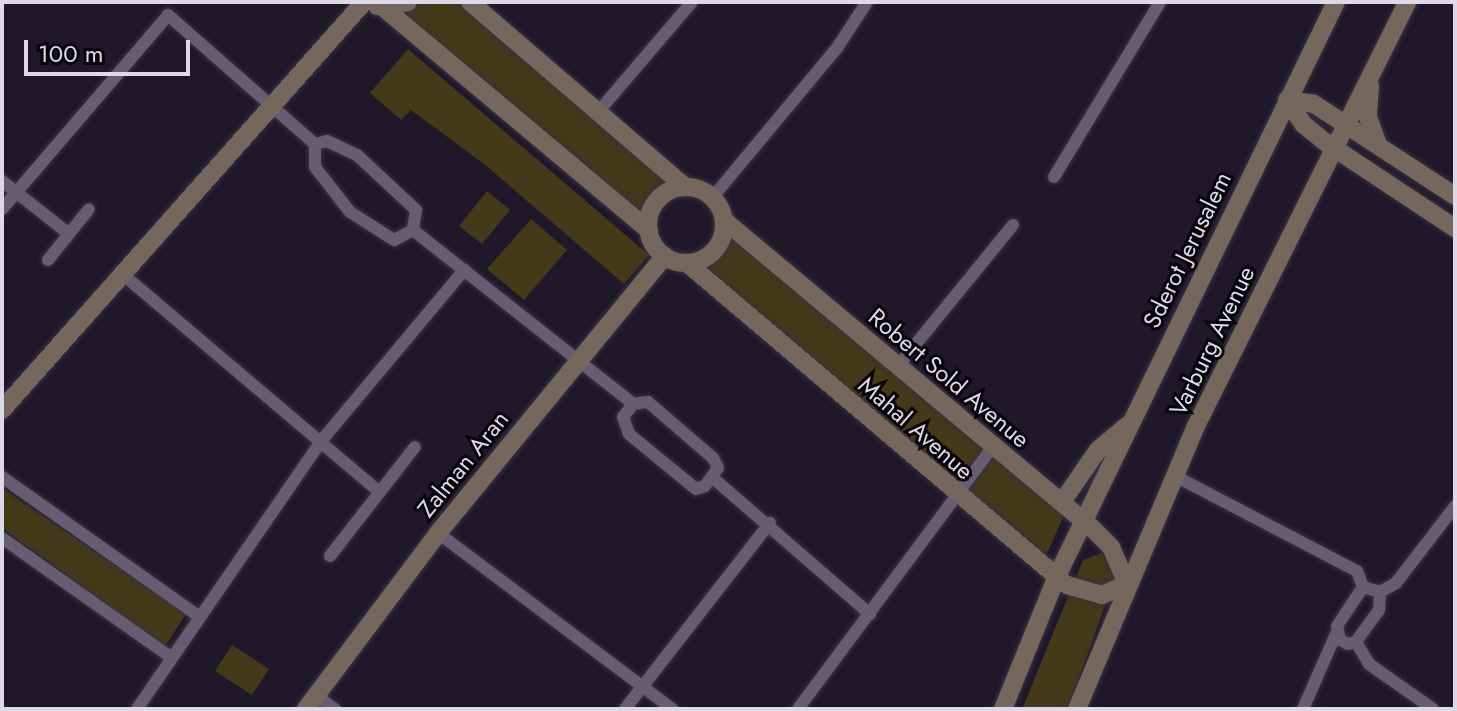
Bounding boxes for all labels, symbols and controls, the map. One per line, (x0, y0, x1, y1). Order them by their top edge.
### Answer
scale bar (28, 24, 194, 74)
text: 100 m (38, 36, 104, 71)
street label: Sderot Jerusalem (1137, 167, 1237, 333)
street label: Varburg Avenue (1163, 261, 1261, 421)
street label: Robert Sold Avenue (863, 302, 1035, 454)
street label: Mahal Avenue (853, 370, 979, 486)
street label: Zalman Aran (411, 405, 515, 523)

